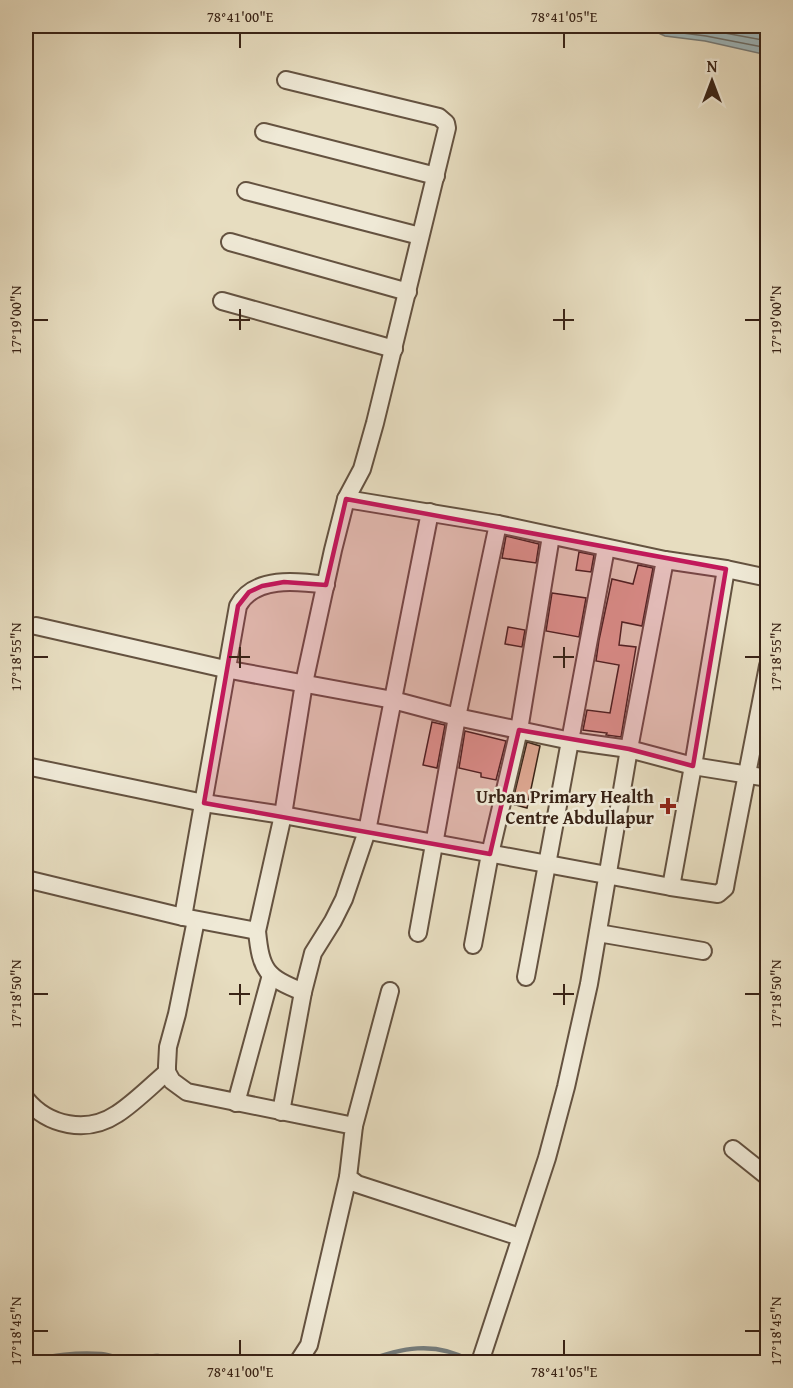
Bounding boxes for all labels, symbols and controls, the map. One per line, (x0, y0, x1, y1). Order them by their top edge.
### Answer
text: 78°41'00"E (207, 6, 274, 27)
text: 78°41'05"E (531, 6, 598, 27)
north arrow (682, 51, 742, 111)
text: N (707, 54, 718, 78)
text: 17°19'00"N (5, 285, 26, 354)
text: 17°19'00"N (765, 285, 786, 354)
text: 17°18'55"N (5, 622, 26, 691)
text: 17°18'55"N (765, 622, 786, 691)
place label: Urban Primary Health Centre Abdullapur (476, 783, 655, 831)
marker: Urban Primary Health Centre Abdullapur (659, 797, 677, 815)
text: 17°18'50"N (5, 959, 26, 1028)
text: 17°18'50"N (765, 959, 786, 1028)
text: 17°18'45"N (5, 1296, 26, 1365)
text: 17°18'45"N (765, 1296, 786, 1365)
text: 78°41'00"E (207, 1361, 274, 1382)
text: 78°41'05"E (531, 1361, 598, 1382)

